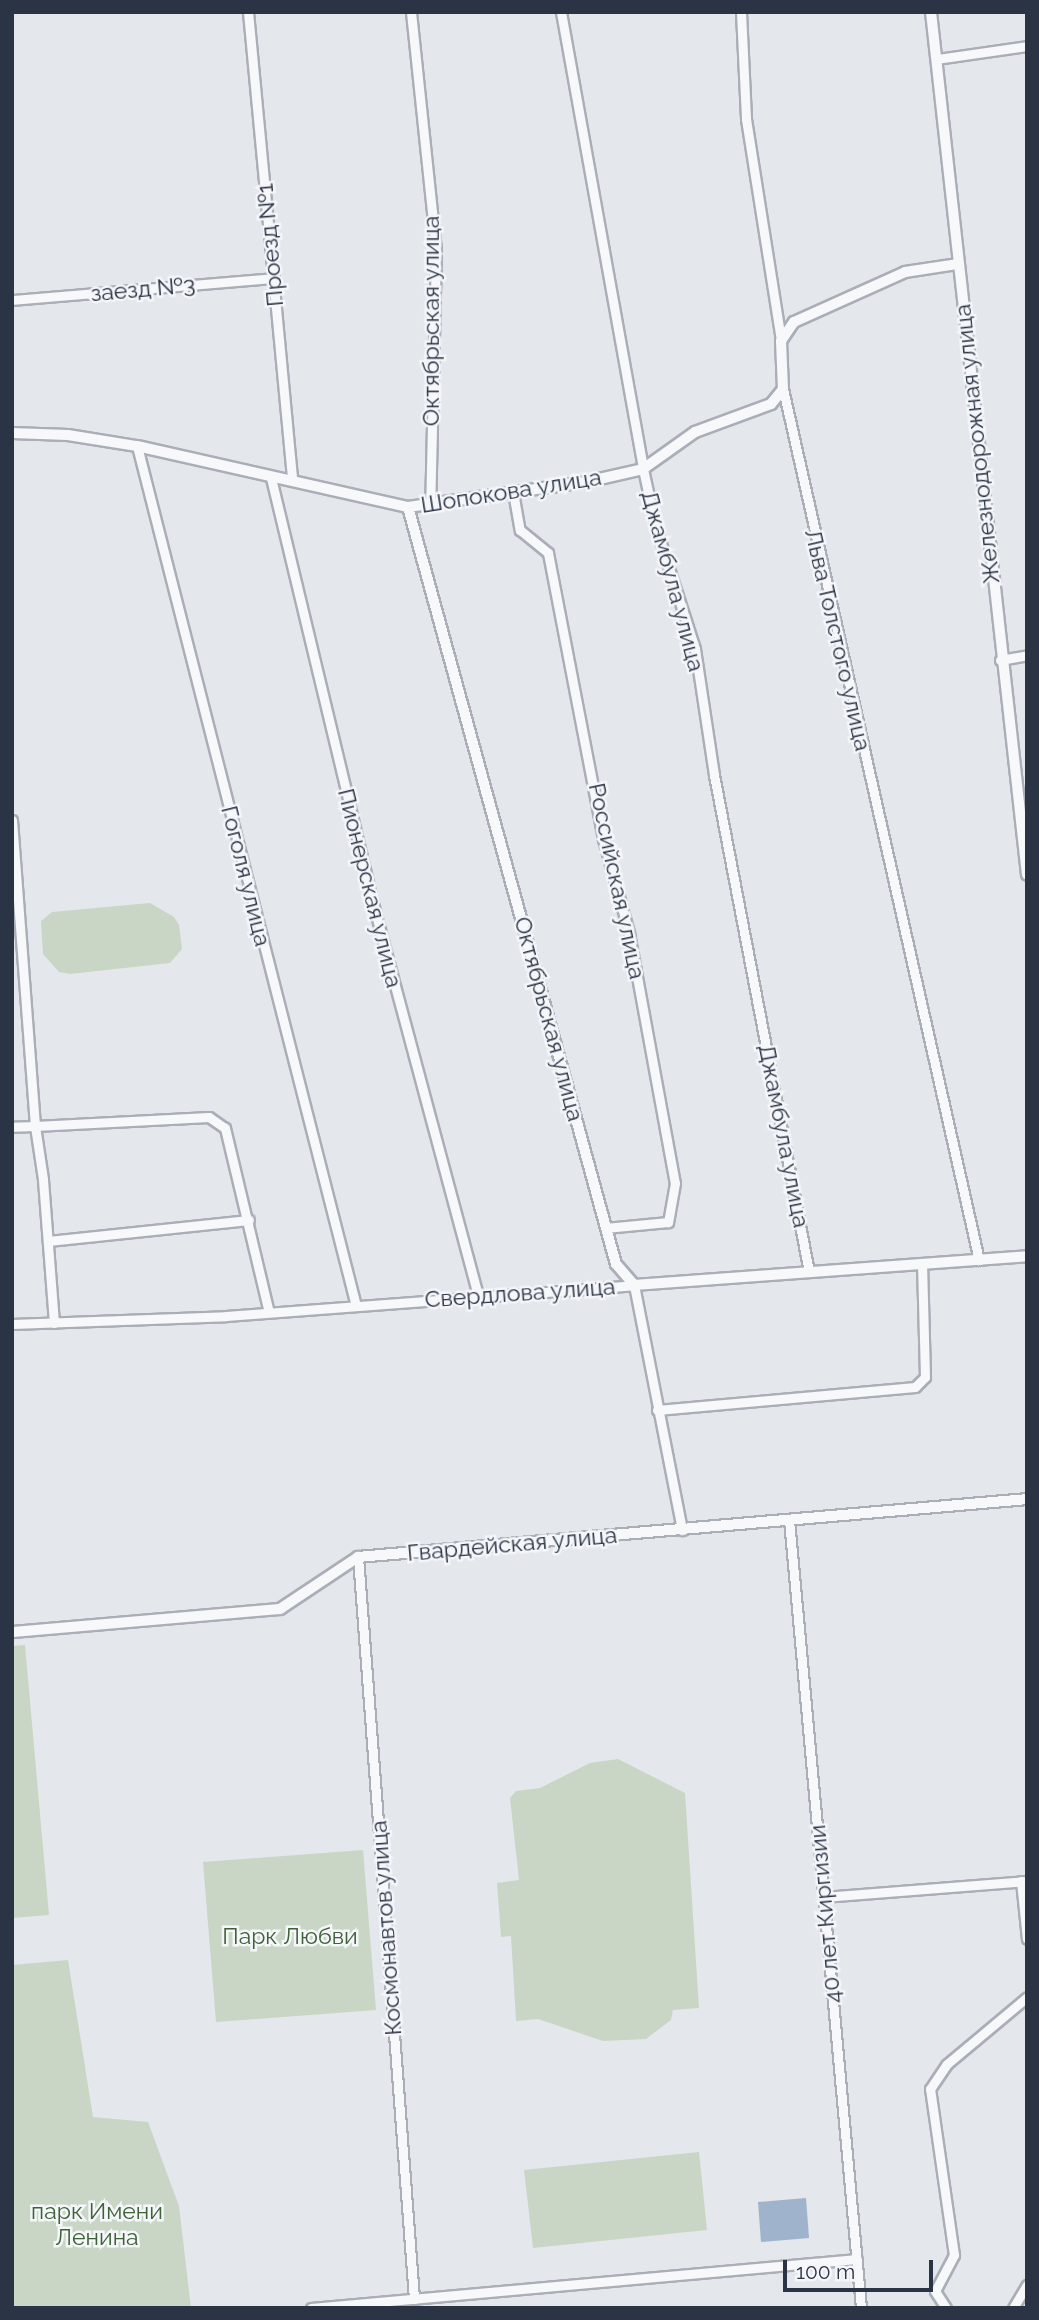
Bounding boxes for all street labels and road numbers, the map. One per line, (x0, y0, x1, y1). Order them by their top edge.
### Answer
street label: Проезд №1 (251, 182, 289, 308)
street label: Октябрьская улица (417, 215, 445, 427)
street label: заезд №3 (90, 271, 196, 307)
street label: Железнодорожная улица (949, 303, 1005, 585)
street label: Шопокова улица (418, 463, 604, 519)
street label: Джамбула улица (636, 487, 710, 675)
street label: Льва Толстого улица (799, 526, 877, 754)
street label: Российская улица (583, 780, 651, 982)
street label: Пионерская улица (332, 785, 408, 991)
street label: Гоголя улица (215, 803, 277, 949)
street label: Октябрьская улица (508, 913, 590, 1125)
street label: Джамбула улица (753, 1042, 815, 1230)
street label: Свердлова улица (423, 1273, 617, 1313)
street label: Гвардейская улица (406, 1521, 618, 1567)
street label: Космонавтов улица (365, 1819, 407, 2037)
street label: 40 лет Киргизии (803, 1824, 847, 2004)

